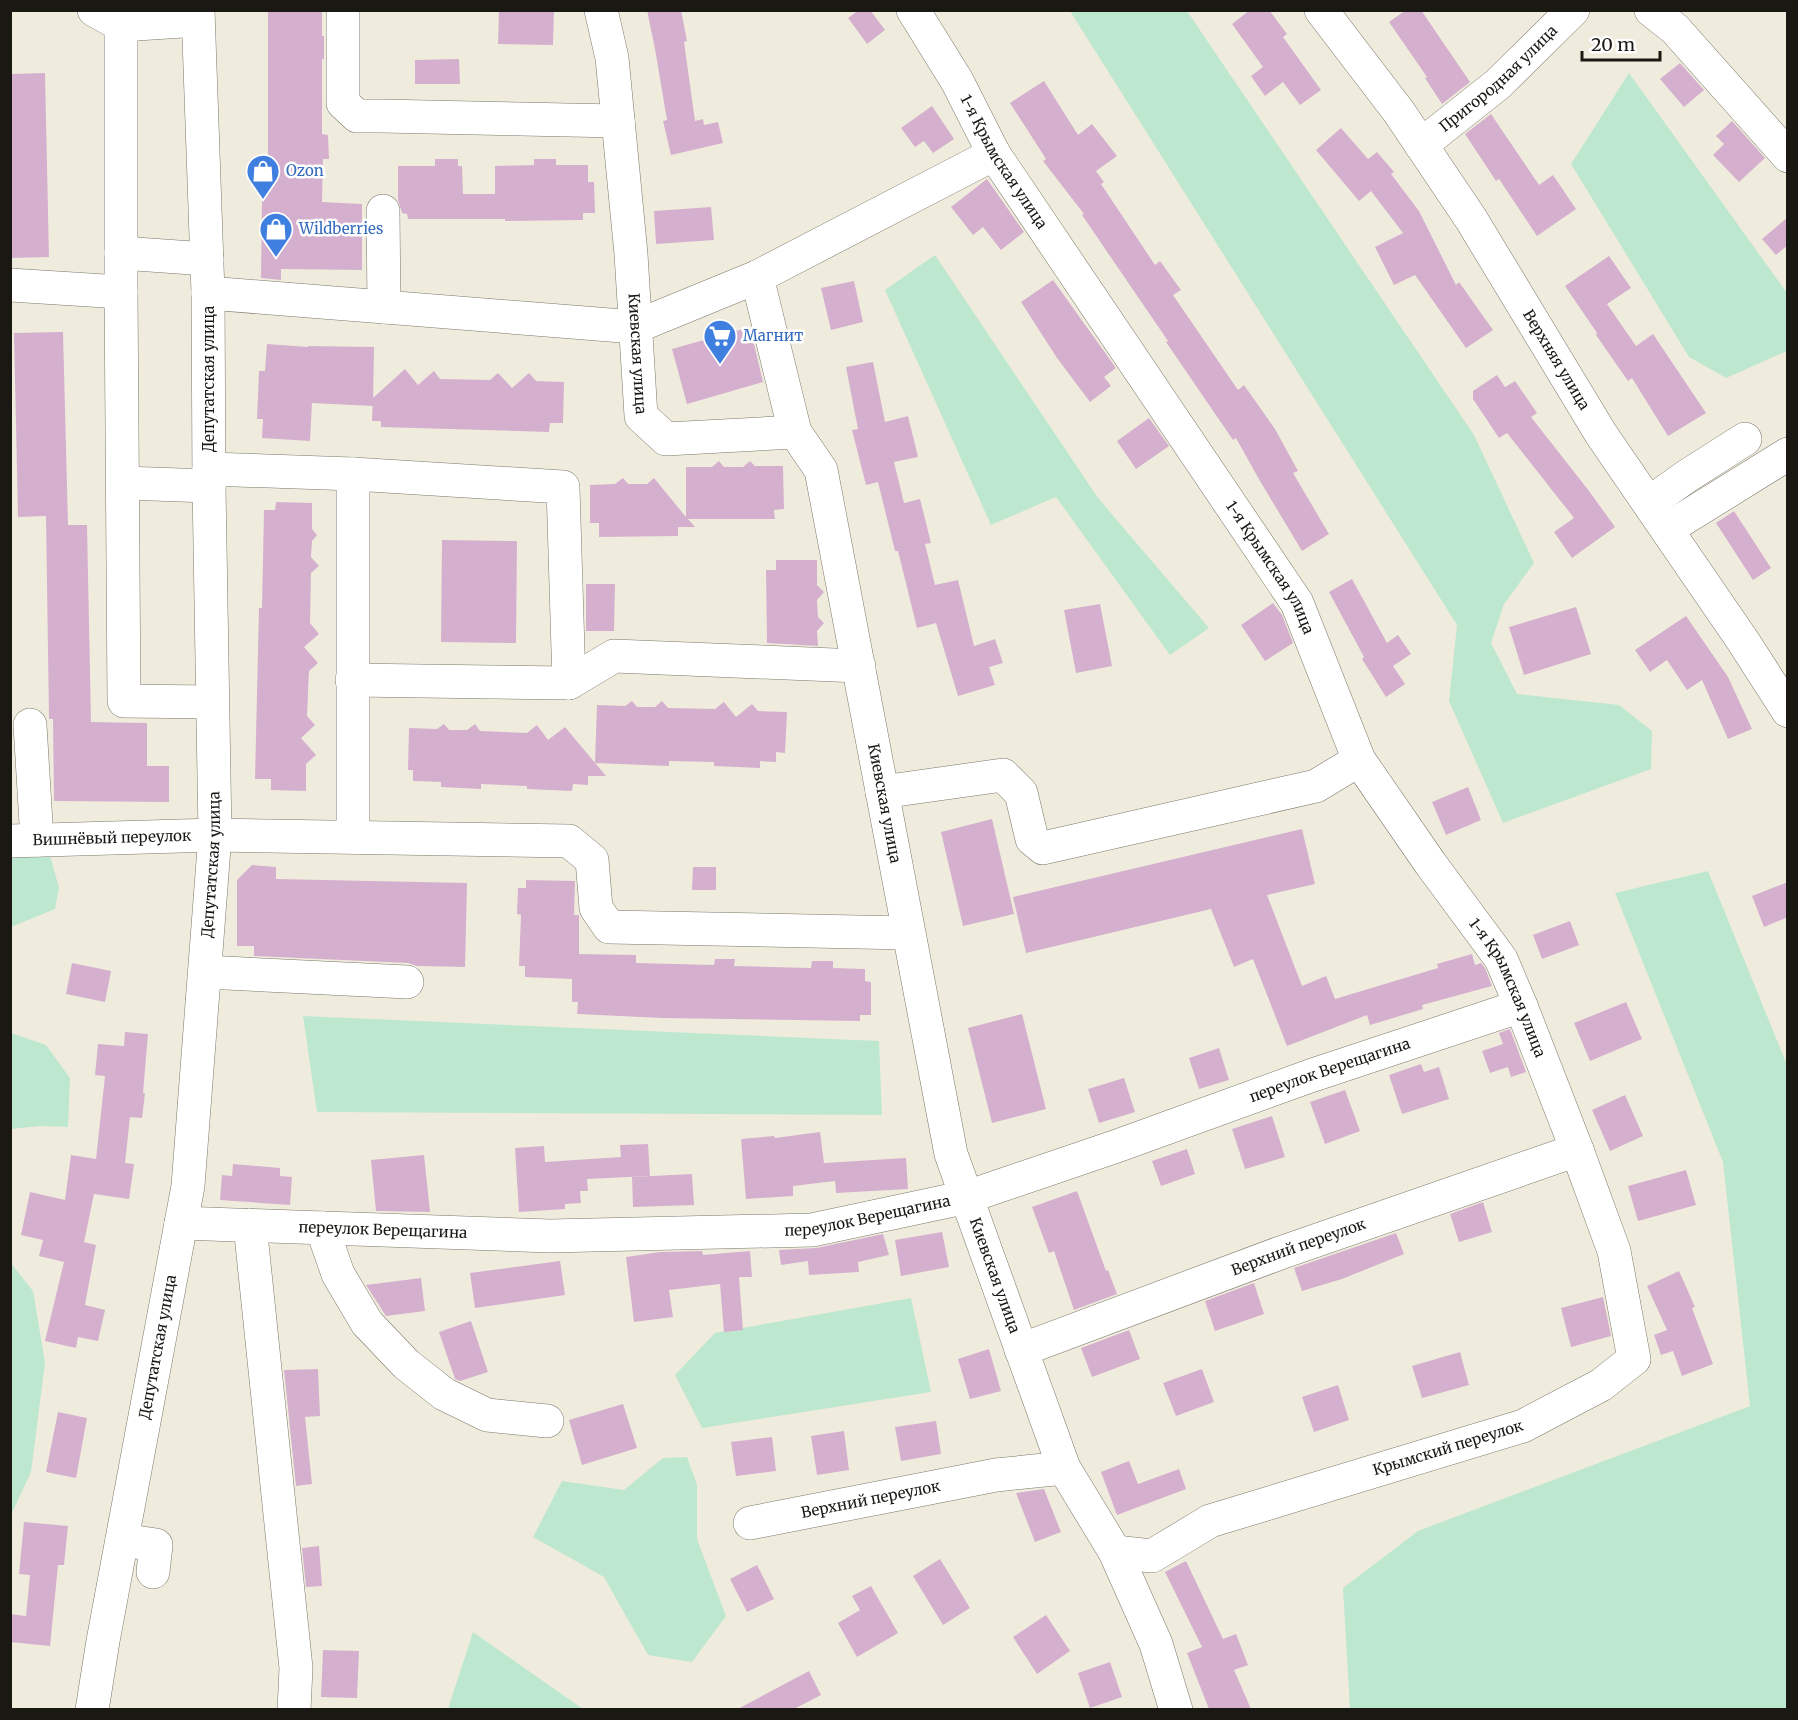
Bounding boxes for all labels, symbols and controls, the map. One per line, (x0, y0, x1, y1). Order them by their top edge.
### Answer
street label: Пригородная улица (1435, 21, 1561, 136)
scale bar (1582, 24, 1660, 62)
text: 20 m (1591, 33, 1635, 56)
street label: 1-я Крымская улица (956, 91, 1052, 232)
shop icon: Ozon (245, 153, 281, 200)
place label: Ozon (286, 161, 324, 180)
shop icon: Wildberries (258, 211, 294, 258)
place label: Wildberries (298, 219, 383, 238)
street label: Киевская улица (624, 292, 651, 415)
street label: Депутатская улица (199, 306, 218, 452)
street label: Верхняя улица (1519, 306, 1594, 413)
supermarket icon: Магнит (702, 318, 738, 365)
place label: Магнит (743, 326, 803, 345)
street label: 1-я Крымская улица (1222, 497, 1318, 637)
street label: Киевская улица (864, 742, 906, 865)
street label: Депутатская улица (197, 791, 224, 939)
street label: Вишнёвый переулок (32, 826, 192, 849)
street label: 1-я Крымская улица (1465, 914, 1550, 1060)
street label: переулок Верещагина (1247, 1033, 1412, 1106)
street label: переулок Верещагина (784, 1191, 952, 1240)
street label: Верхний переулок (1228, 1214, 1369, 1279)
street label: Киевская улица (966, 1215, 1025, 1336)
street label: переулок Верещагина (298, 1217, 468, 1242)
street label: Депутатская улица (135, 1273, 180, 1421)
street label: Крымский переулок (1370, 1415, 1526, 1479)
street label: Верхний переулок (799, 1476, 942, 1522)

